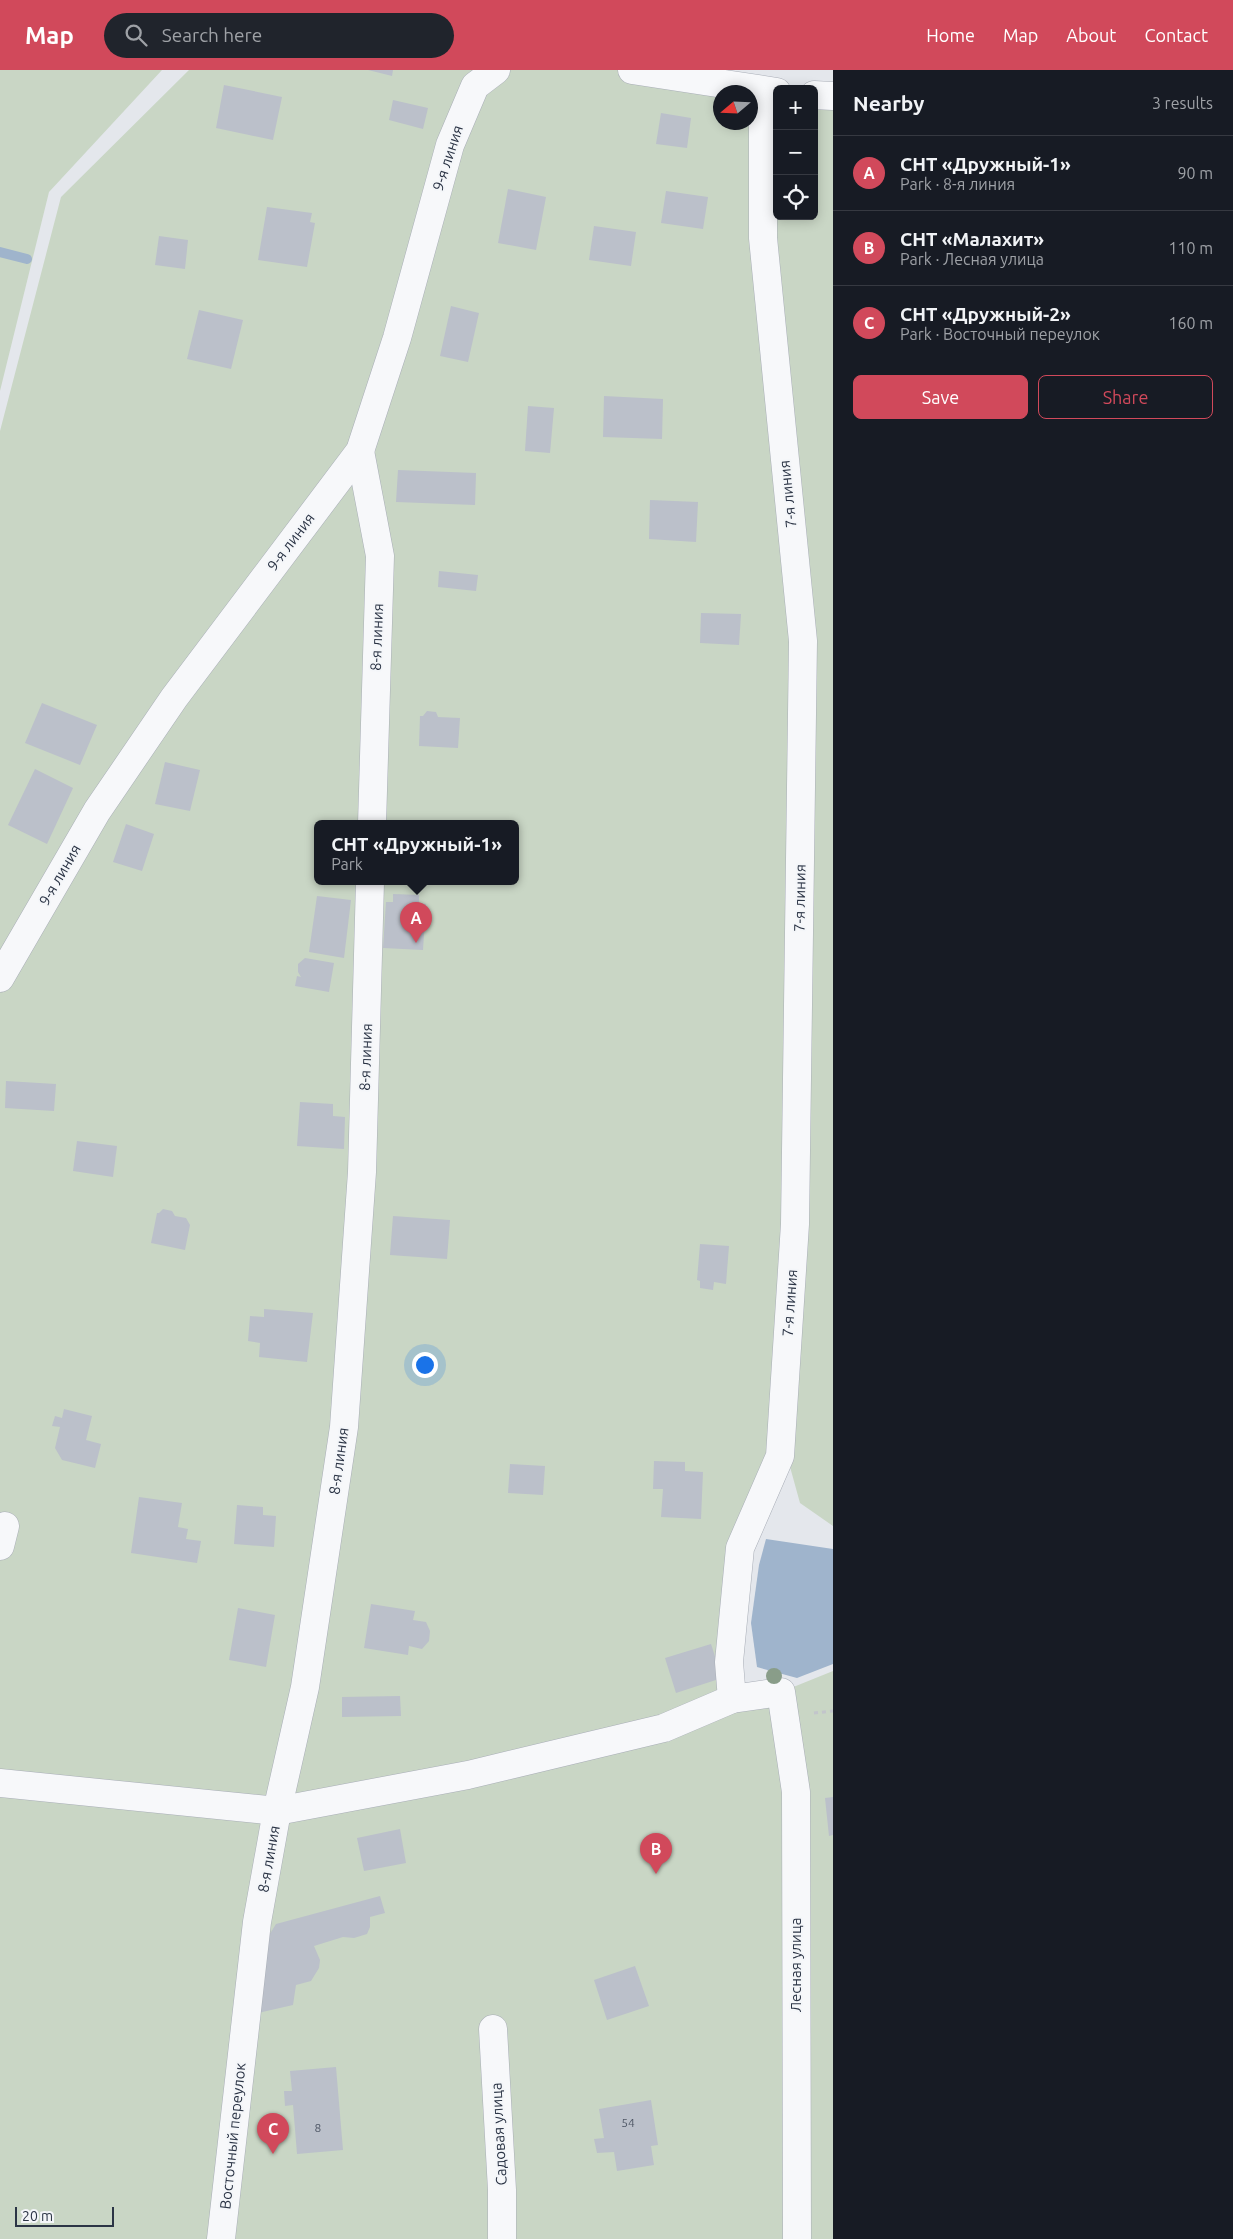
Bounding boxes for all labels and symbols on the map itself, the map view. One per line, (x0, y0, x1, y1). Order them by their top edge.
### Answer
north arrow (713, 85, 758, 130)
street label: 9-я линия (429, 123, 466, 193)
street label: 7-я линия (776, 460, 799, 529)
street label: 9-я линия (263, 510, 318, 574)
street label: 8-я линия (367, 603, 386, 671)
street label: 9-я линия (35, 841, 84, 908)
street label: 7-я линия (790, 864, 809, 932)
pin: A (400, 902, 432, 943)
street label: 8-я линия (356, 1023, 375, 1091)
street label: 7-я линия (779, 1269, 800, 1337)
your location (412, 1352, 438, 1378)
street label: 8-я линия (325, 1426, 352, 1496)
street label: 8-я линия (254, 1824, 283, 1894)
pin: B (640, 1833, 672, 1874)
street label: Лесная улица (787, 1918, 804, 2012)
street label: Восточный переулок (216, 2062, 249, 2210)
street label: Садовая улица (487, 2082, 510, 2186)
pin: C (257, 2113, 289, 2154)
house number: 54 (621, 2116, 635, 2129)
house number: 8 (315, 2121, 322, 2134)
scale bar (15, 2204, 114, 2227)

